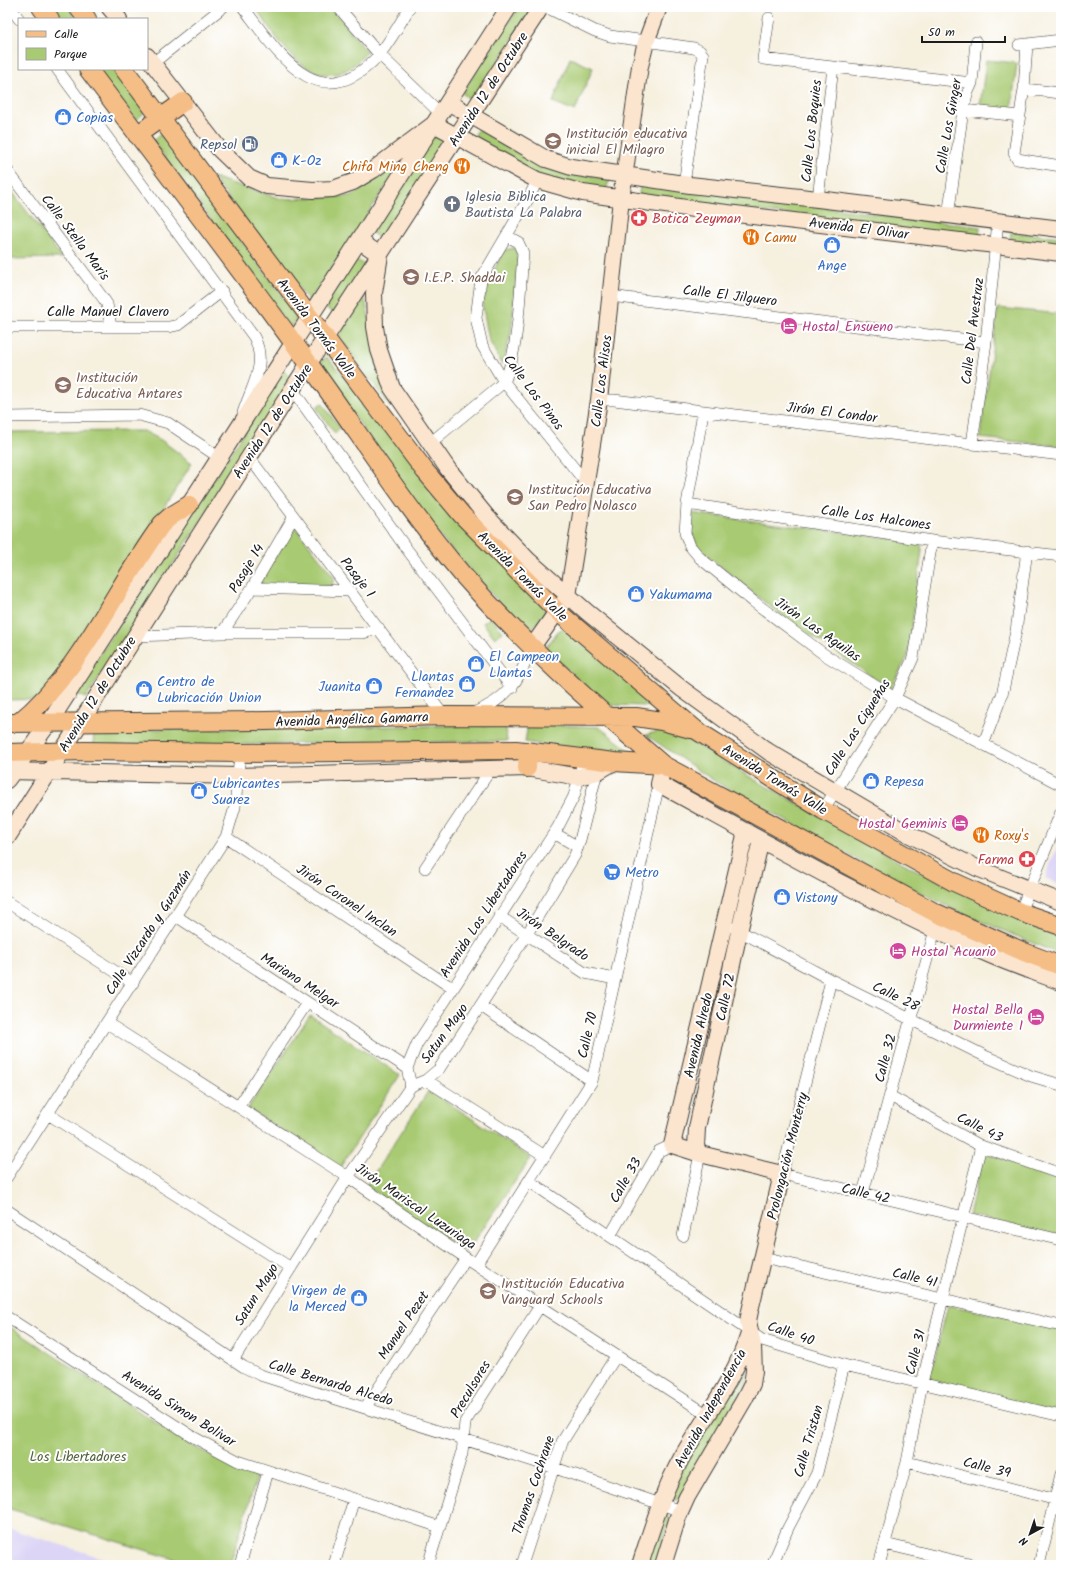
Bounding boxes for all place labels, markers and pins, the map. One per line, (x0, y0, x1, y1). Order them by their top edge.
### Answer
shop icon: Copias (53, 107, 73, 127)
place label: Copias (76, 107, 113, 129)
place label: Institución educativa inicial El Milagro (566, 123, 688, 161)
school or university icon: Institución educativa inicial El Milagro (543, 131, 563, 151)
place label: Repsol (200, 134, 238, 156)
fuel station icon: Repsol (240, 134, 260, 154)
shop icon: K-Oz (269, 150, 289, 170)
place label: K-Oz (292, 150, 321, 172)
place label: Chifa Ming Cheng (342, 156, 449, 178)
restaurant icon: Chifa Ming Cheng (452, 156, 472, 176)
place label: Iglesia Biblica Bautista La Palabra (465, 186, 582, 224)
church icon: Iglesia Biblica Bautista La Palabra (442, 194, 462, 214)
pharmacy icon: Botica Zeyman (629, 208, 649, 228)
place label: Botica Zeyman (652, 208, 741, 230)
restaurant icon: Camu (741, 227, 761, 247)
place label: Camu (764, 227, 797, 249)
shop icon: Ange (822, 235, 842, 255)
place label: Ange (818, 255, 847, 277)
school or university icon: I.E.P. Shaddai (401, 267, 421, 287)
place label: I.E.P. Shaddai (424, 267, 506, 289)
hotel icon: Hostal Ensueno (779, 316, 799, 336)
place label: Hostal Ensueno (802, 316, 893, 338)
place label: Institución Educativa Antares (76, 367, 182, 405)
school or university icon: Institución Educativa Antares (53, 375, 73, 395)
place label: Institución Educativa San Pedro Nolasco (528, 479, 652, 517)
school or university icon: Institución Educativa San Pedro Nolasco (505, 487, 525, 507)
shop icon: Yakumama (626, 584, 646, 604)
place label: Yakumama (649, 584, 712, 606)
place label: El Campeon Llantas (489, 646, 559, 684)
shop icon: El Campeon Llantas (466, 654, 486, 674)
place label: Llantas Fernandez (395, 666, 454, 704)
place label: Centro de Lubricación Union (157, 671, 261, 709)
shop icon: Llantas Fernandez (457, 674, 477, 694)
place label: Juanita (318, 676, 361, 698)
shop icon: Juanita (364, 676, 384, 696)
shop icon: Centro de Lubricación Union (134, 679, 154, 699)
shop icon: Repesa (861, 771, 881, 791)
place label: Repesa (884, 771, 924, 793)
place label: Lubricantes Suarez (212, 773, 280, 811)
shop icon: Lubricantes Suarez (189, 781, 209, 801)
place label: Hostal Geminis (858, 813, 947, 835)
hotel icon: Hostal Geminis (950, 813, 970, 833)
restaurant icon: Roxy's (971, 825, 991, 845)
place label: Roxy's (994, 825, 1029, 847)
place label: Farma (978, 849, 1014, 871)
pharmacy icon: Farma (1017, 849, 1037, 869)
supermarket icon: Metro (602, 862, 622, 882)
place label: Metro (625, 862, 659, 884)
shop icon: Vistony (772, 887, 792, 907)
place label: Vistony (795, 887, 838, 909)
hotel icon: Hostal Acuario (888, 941, 908, 961)
place label: Hostal Acuario (911, 941, 996, 963)
place label: Hostal Bella Durmiente I (952, 999, 1023, 1037)
hotel icon: Hostal Bella Durmiente I (1026, 1007, 1046, 1027)
place label: Institución Educativa Vanguard Schools (501, 1273, 625, 1311)
place label: Virgen de la Merced (289, 1280, 347, 1318)
school or university icon: Institución Educativa Vanguard Schools (478, 1281, 498, 1301)
shop icon: Virgen de la Merced (349, 1288, 369, 1308)

